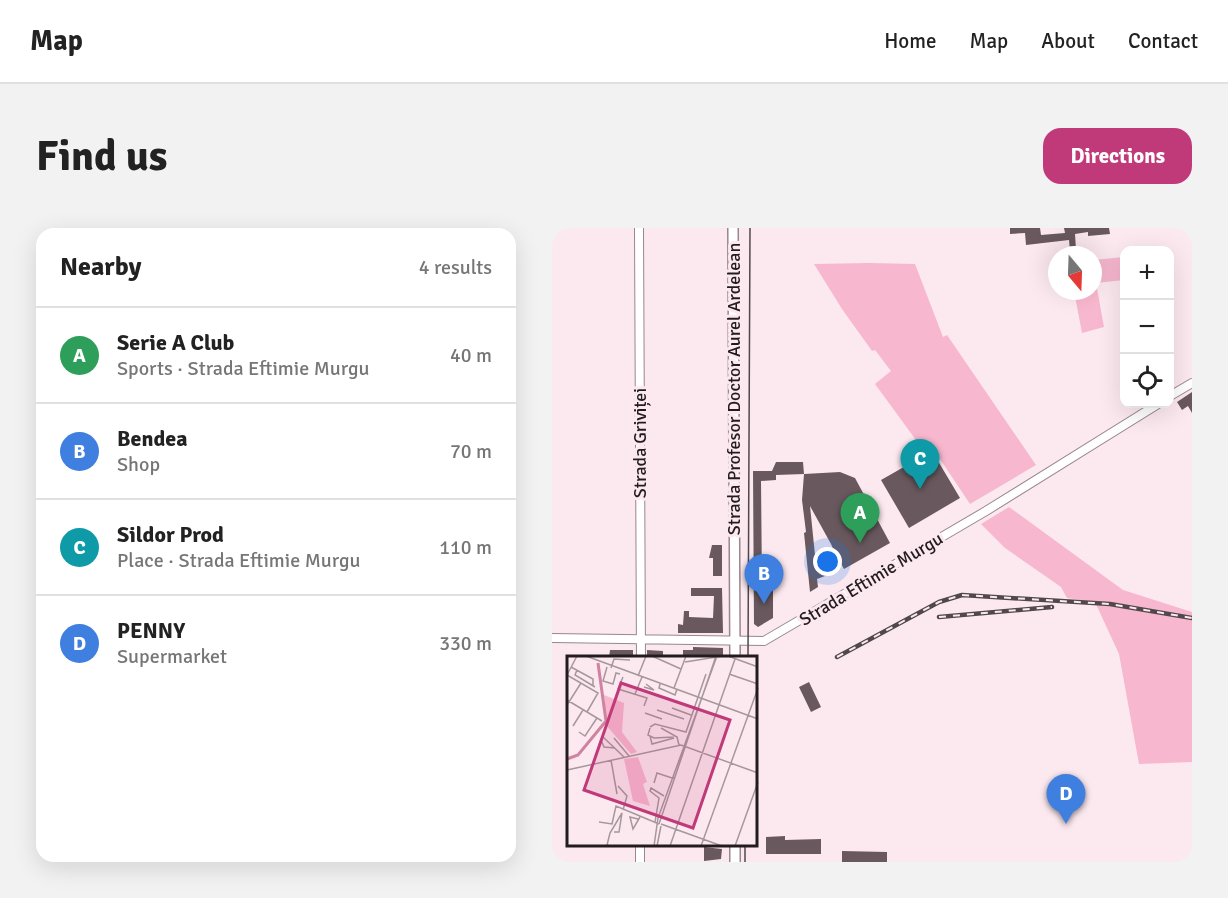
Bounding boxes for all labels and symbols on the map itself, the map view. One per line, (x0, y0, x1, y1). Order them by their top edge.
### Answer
street label: Strada Profesor Doctor Aurel Ardelean (723, 243, 745, 535)
north arrow (1048, 246, 1102, 300)
street label: Strada Griviței (629, 388, 651, 498)
pin: C (900, 440, 940, 489)
pin: A (840, 494, 880, 543)
street label: Strada Eftimie Murgu (795, 527, 947, 631)
your location (813, 547, 842, 576)
pin: B (744, 554, 784, 604)
inset map (567, 656, 758, 847)
pin: D (1046, 774, 1086, 824)

